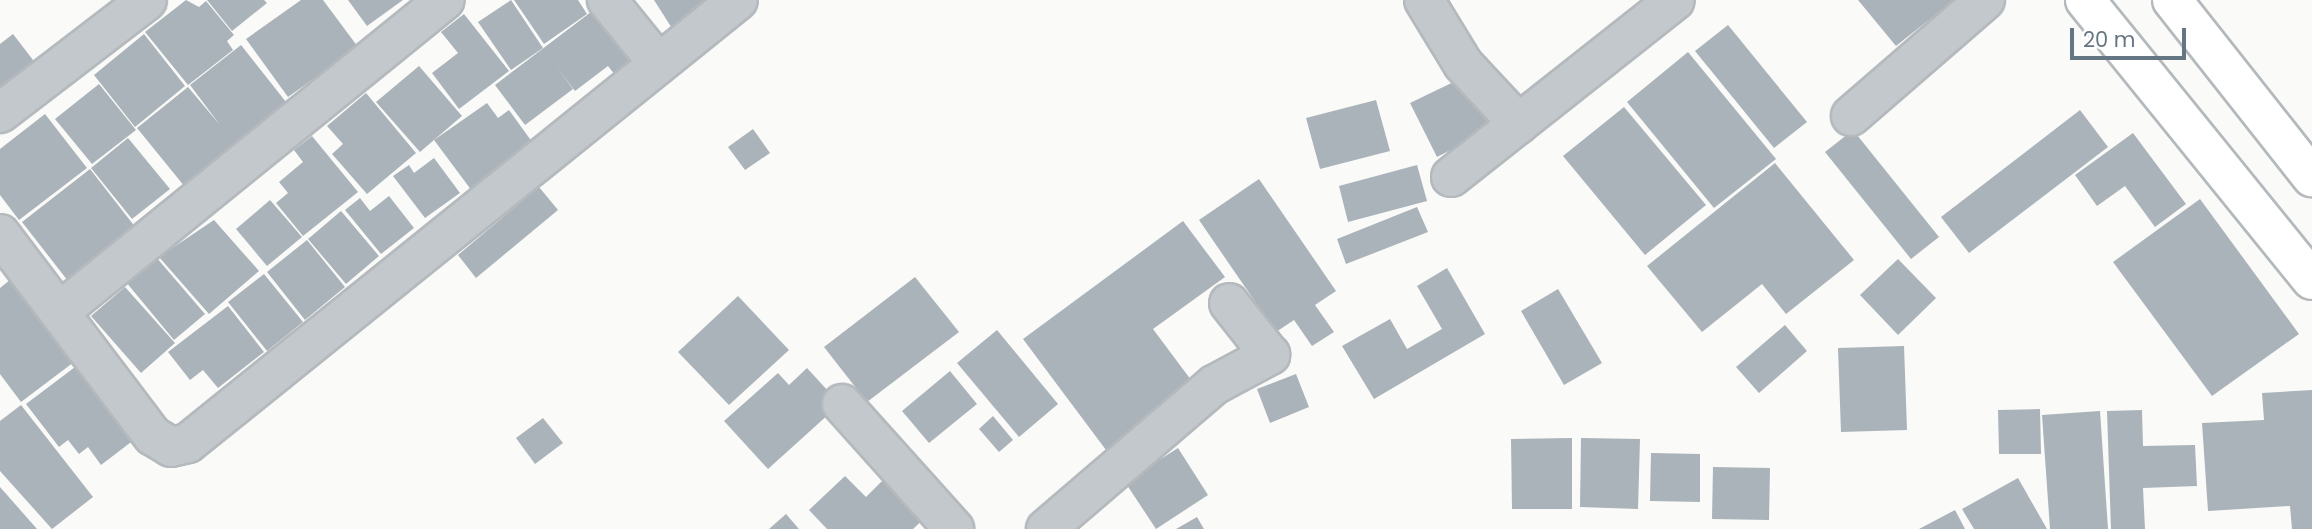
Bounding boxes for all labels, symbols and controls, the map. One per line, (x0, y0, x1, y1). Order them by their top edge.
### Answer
scale bar (2074, 14, 2190, 58)
text: 20 m (2083, 25, 2136, 54)

